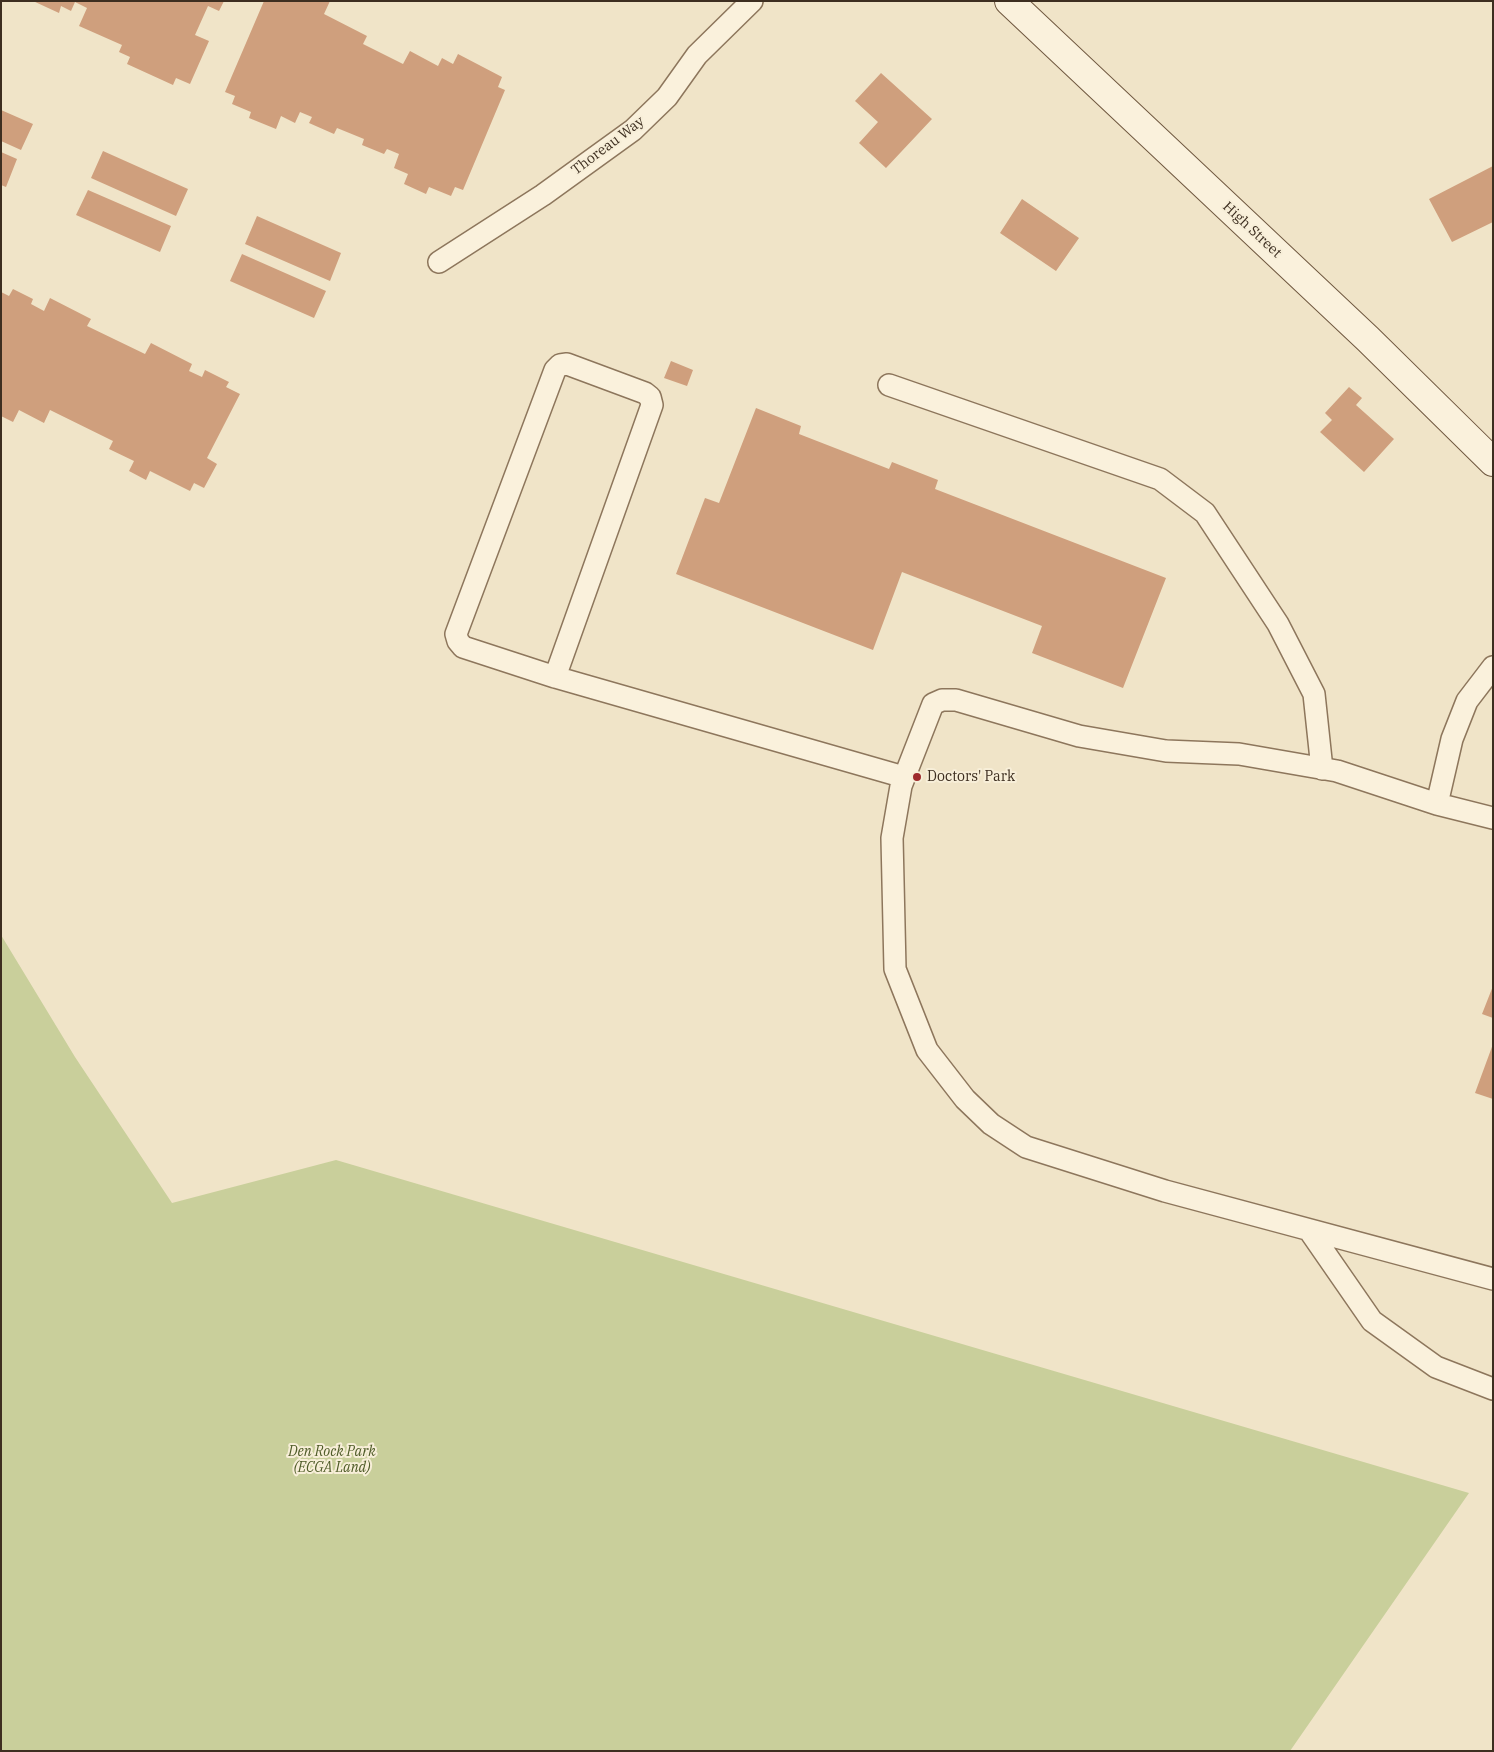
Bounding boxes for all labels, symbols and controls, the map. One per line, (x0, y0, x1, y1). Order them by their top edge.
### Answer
street label: Thoreau Way (568, 113, 648, 179)
street label: High Street (1219, 199, 1285, 261)
place label: Doctors' Park (927, 769, 1015, 785)
marker: Doctors' Park (911, 771, 923, 783)
park label: Den Rock Park (ECGA Land) (288, 1444, 376, 1476)

